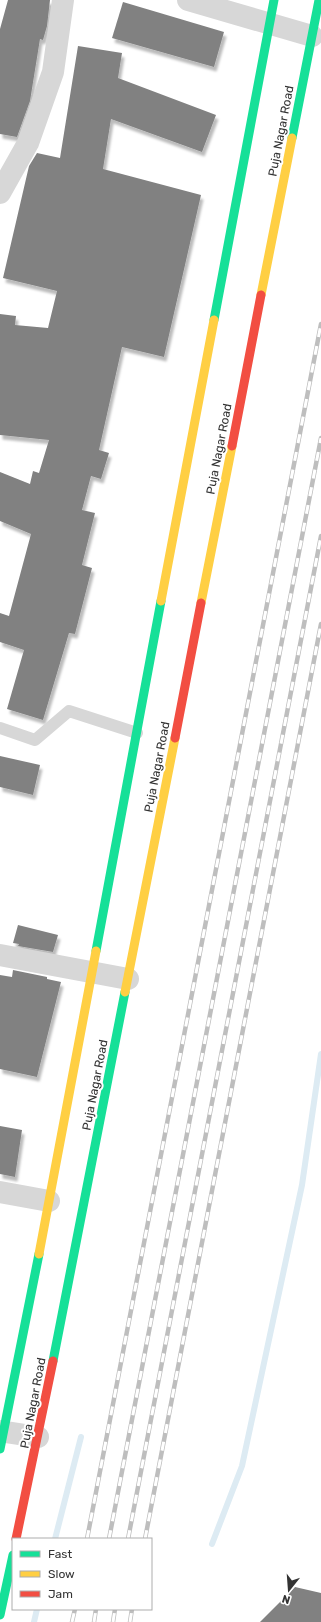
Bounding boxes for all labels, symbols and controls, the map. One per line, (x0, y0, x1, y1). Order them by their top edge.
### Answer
street label: Puja Nagar Road (265, 85, 297, 177)
street label: Puja Nagar Road (203, 403, 235, 495)
street label: Puja Nagar Road (141, 721, 173, 813)
street label: Puja Nagar Road (79, 1039, 111, 1131)
street label: Puja Nagar Road (17, 1357, 49, 1449)
legend (12, 1538, 152, 1610)
text: Fast (48, 1547, 72, 1561)
text: Slow (48, 1567, 75, 1581)
north arrow (269, 1570, 309, 1610)
text: Jam (48, 1587, 73, 1601)
text: N (280, 1592, 292, 1606)

